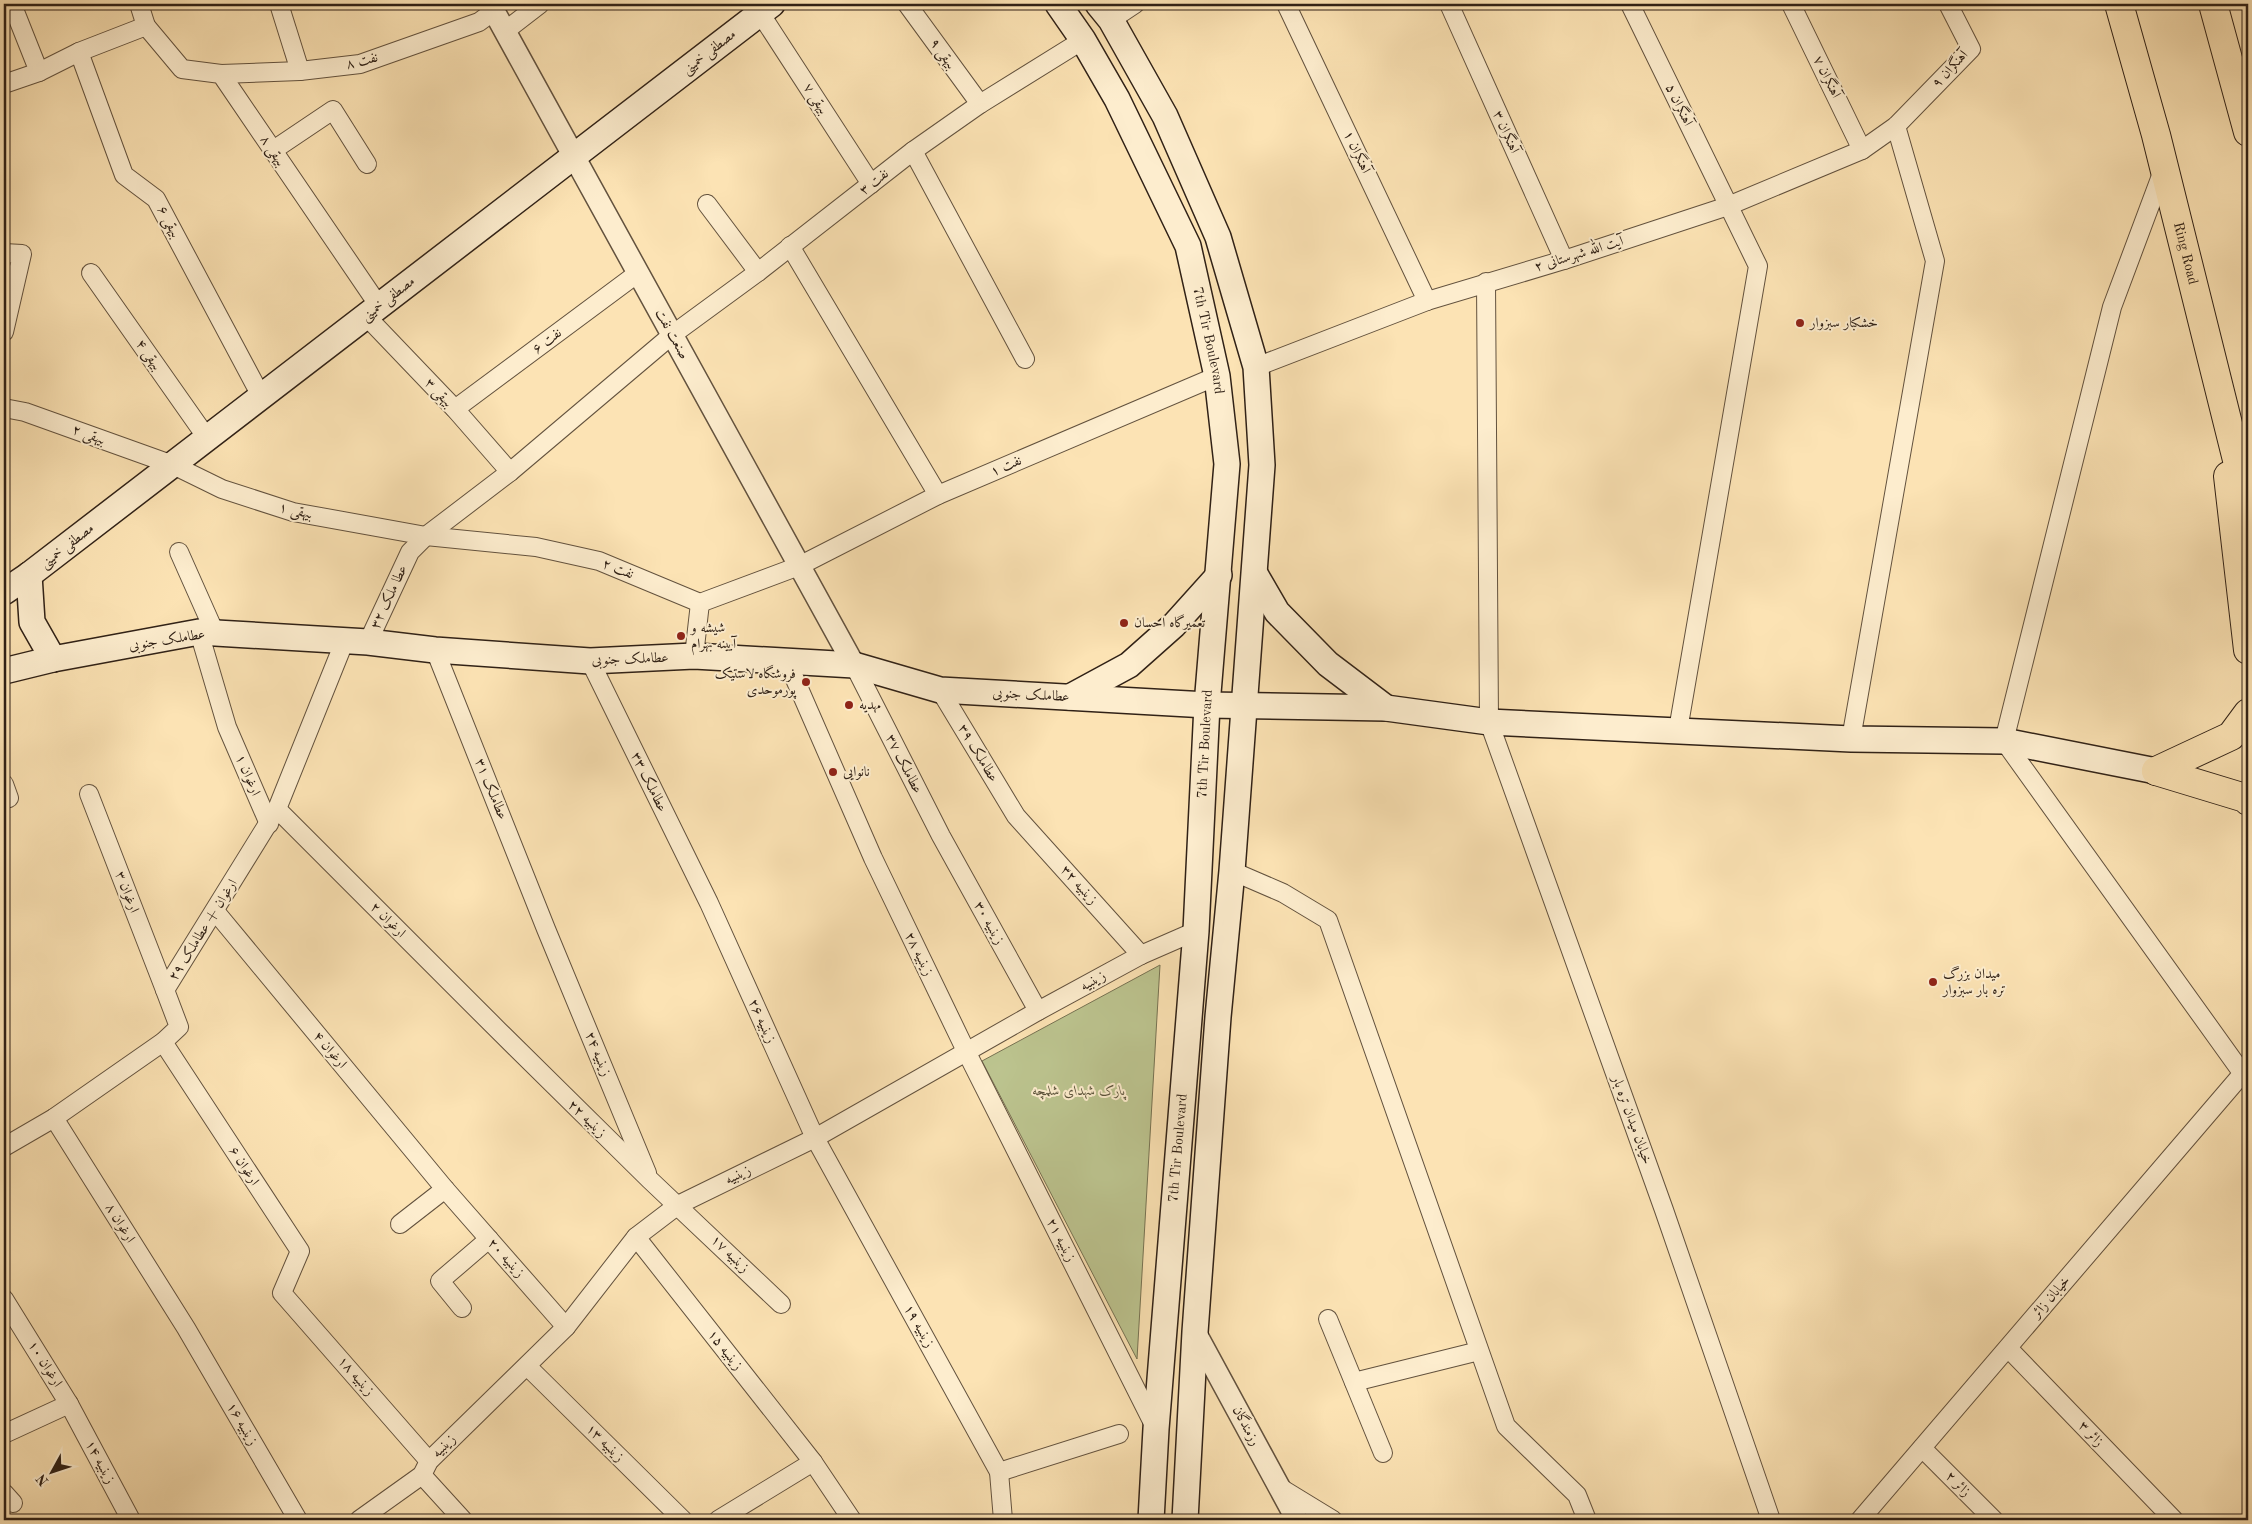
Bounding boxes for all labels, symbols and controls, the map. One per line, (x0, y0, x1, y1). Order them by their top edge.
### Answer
street label: مصطفی خمینی (680, 27, 740, 79)
street label: بیهقی ۹ (925, 36, 959, 74)
street label: آهنگران ۹ (1928, 45, 1973, 92)
street label: نفت ۸ (345, 50, 380, 72)
street label: آهنگران ۷ (1809, 53, 1846, 103)
street label: بیهقی ۷ (798, 81, 831, 119)
street label: آهنگران ۵ (1661, 81, 1698, 131)
street label: آهنگران ۳ (1489, 108, 1524, 158)
street label: آهنگران ۱ (1339, 128, 1376, 178)
street label: بیهقی ۸ (255, 133, 288, 171)
street label: نفت ۳ (857, 166, 891, 198)
street label: بیهقی ۶ (152, 204, 183, 242)
street label: Ring Road (2171, 220, 2200, 286)
street label: آیت الله شهرستانی ۲ (1531, 228, 1628, 276)
street label: مصطفی خمینی (359, 274, 419, 326)
street label: 7th Tir Boulevard (1190, 286, 1226, 395)
street label: صنعت نفت (653, 307, 691, 361)
place label: خشکبار سبزوار (1808, 316, 1878, 331)
marker: خشکبار سبزوار (1794, 317, 1806, 329)
street label: نفت ۶ (530, 325, 564, 356)
street label: بیهقی ۴ (131, 337, 165, 375)
street label: بیهقی ۳ (420, 376, 456, 412)
street label: بیهقی ۲ (69, 423, 108, 450)
street label: نفت ۱ (988, 453, 1024, 479)
street label: بیهقی ۱ (277, 500, 314, 525)
street label: مصطفی خمینی (38, 521, 98, 573)
street label: نفت ۲ (600, 556, 636, 582)
street label: عطا ملک ۳۲ (367, 563, 410, 631)
place label: تعمیرگاه احسان (1134, 614, 1206, 631)
marker: تعمیرگاه احسان (1118, 617, 1130, 629)
place label: شیشه و آیینه بهرام (689, 621, 738, 656)
street label: عطاملک جنوبی (128, 626, 206, 655)
marker: شیشه و آیینه بهرام (675, 630, 687, 642)
street label: عطاملک جنوبی (591, 650, 669, 669)
place label: فروشگاه لاستیک پورموحدی (715, 664, 797, 700)
marker: فروشگاه لاستیک پورموحدی (800, 676, 812, 688)
street label: عطاملک جنوبی (992, 685, 1070, 706)
street label: 7th Tir Boulevard (1195, 689, 1215, 799)
place label: مهدیه (859, 698, 881, 714)
marker: مهدیه (843, 699, 855, 711)
street label: عطاملک ۳۹ (955, 721, 1001, 784)
street label: عطاملک ۳۷ (883, 732, 926, 796)
street label: عطاملک ۳۳ (629, 749, 670, 814)
street label: ارغوان ۱ (232, 752, 263, 798)
street label: عطاملک ۳۱ (472, 756, 511, 822)
place label: نانوایی (843, 765, 870, 781)
marker: نانوایی (827, 766, 839, 778)
street label: زینبیه ۳۲ (1057, 863, 1100, 908)
street label: ارغوان ۳ (112, 869, 141, 915)
street label: ارغوان + عطاملک ۲۹ (165, 876, 241, 984)
street label: زینبیه ۳۰ (971, 899, 1007, 947)
street label: ارغوان ۲ (367, 900, 408, 941)
street label: زینبیه ۲۸ (902, 930, 936, 979)
place label: میدان بزرگ تره بار سبزوار (1941, 965, 2006, 998)
street label: زینبیه (1078, 968, 1109, 994)
marker: میدان بزرگ تره بار سبزوار (1927, 976, 1939, 988)
street label: زینبیه ۲۶ (745, 997, 778, 1046)
street label: ارغوان ۴ (310, 1029, 349, 1072)
street label: زینبیه ۲۴ (582, 1030, 613, 1079)
street label: خیابان میدان تره بار (1608, 1072, 1654, 1166)
park label: پارک شهدای شلمچه (1033, 1084, 1127, 1101)
street label: 7th Tir Boulevard (1166, 1093, 1190, 1203)
street label: زینبیه ۲۲ (565, 1098, 609, 1141)
street label: ارغوان ۶ (225, 1144, 262, 1189)
street label: زینبیه (723, 1163, 754, 1188)
street label: ارغوان ۸ (102, 1201, 137, 1246)
street label: زینبیه ۲۱ (1043, 1216, 1078, 1265)
street label: زینبیه ۱۷ (708, 1233, 752, 1276)
street label: زینبیه ۲۰ (484, 1236, 527, 1281)
street label: خیابان زائر (2028, 1273, 2074, 1323)
street label: زینبیه ۱۹ (901, 1302, 937, 1350)
street label: زینبیه ۱۵ (704, 1327, 745, 1373)
street label: ارغوان ۱۰ (25, 1338, 65, 1390)
street label: زینبیه ۱۸ (335, 1354, 377, 1399)
street label: زینبیه ۱۶ (223, 1400, 260, 1448)
street label: رزمندگان (1229, 1403, 1264, 1449)
street label: زائر ۳ (2075, 1419, 2106, 1450)
street label: زینبیه ۱۳ (583, 1421, 627, 1465)
street label: زینبیه (430, 1432, 459, 1461)
street label: زینبیه ۱۴ (82, 1438, 117, 1487)
north arrow (28, 1446, 78, 1496)
street label: زائر ۲ (1942, 1469, 1973, 1500)
text: N (34, 1471, 52, 1488)

